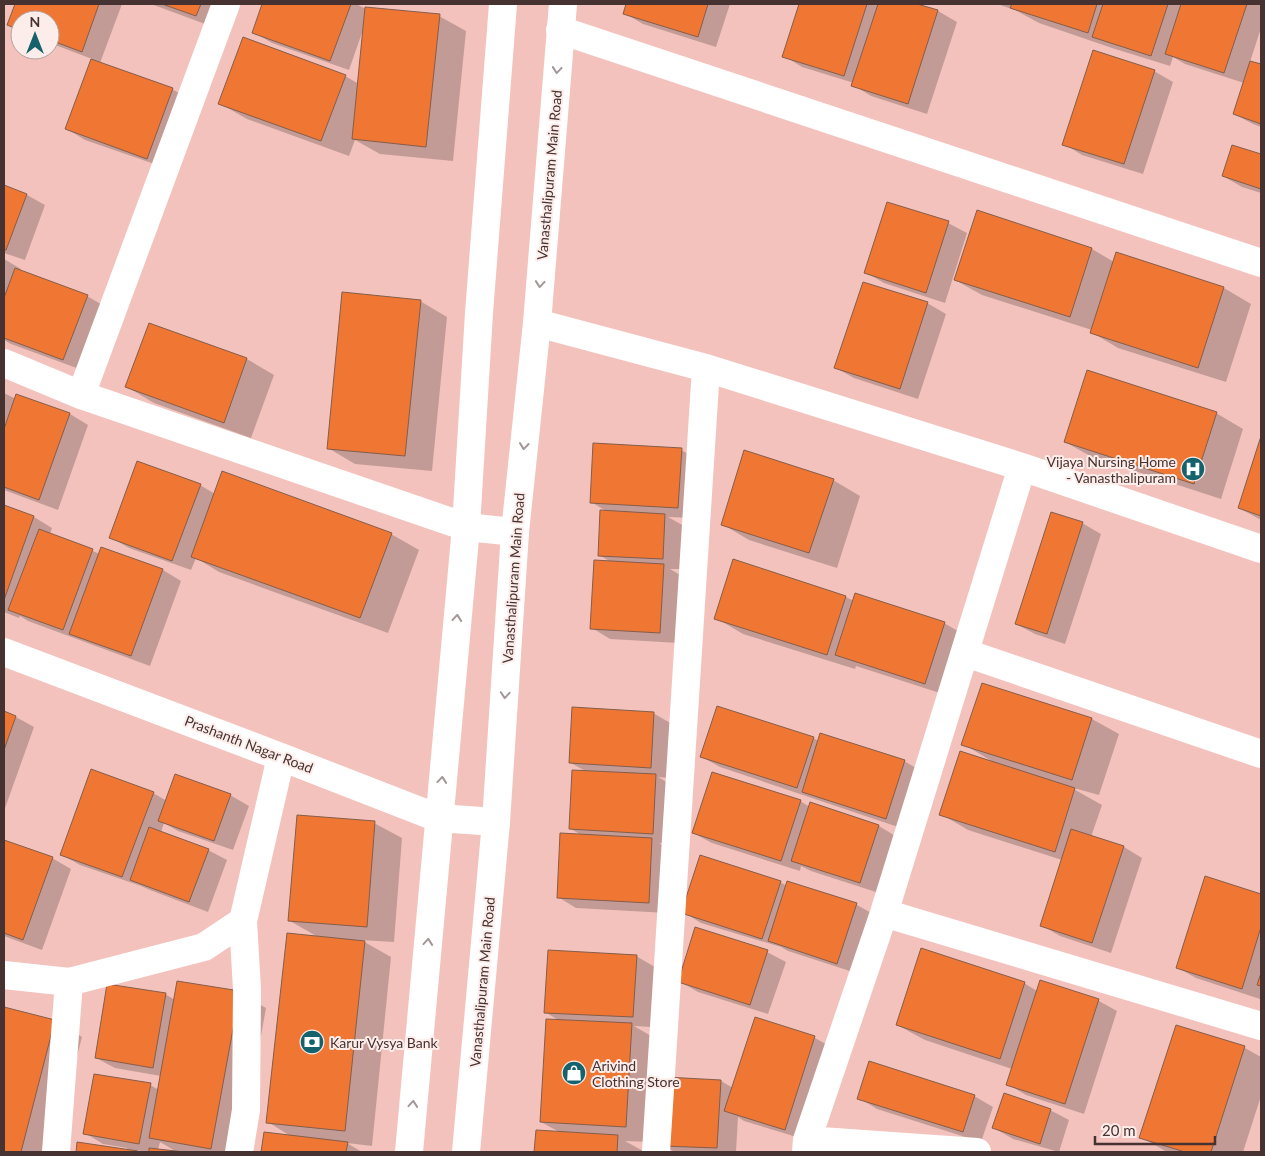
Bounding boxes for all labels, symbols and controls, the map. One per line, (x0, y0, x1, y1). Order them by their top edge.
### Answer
north arrow (10, 10, 60, 60)
text: N (30, 13, 40, 30)
one-way arrow (552, 66, 563, 74)
street label: Vanasthalipuram Main Road (533, 89, 565, 261)
one-way arrow (535, 280, 546, 288)
one-way arrow (519, 442, 530, 450)
place label: Vijaya Nursing Home - Vanasthalipuram (1047, 453, 1176, 486)
hospital icon: Vijaya Nursing Home - Vanasthalipuram (1180, 456, 1206, 482)
street label: Vanasthalipuram Main Road (499, 492, 527, 664)
one-way arrow (451, 614, 462, 622)
one-way arrow (499, 691, 510, 699)
street label: Prashanth Nagar Road (182, 712, 316, 776)
one-way arrow (436, 776, 447, 784)
street label: Vanasthalipuram Main Road (466, 896, 498, 1068)
one-way arrow (422, 938, 433, 946)
bank icon: Karur Vysya Bank (299, 1029, 325, 1055)
place label: Karur Vysya Bank (330, 1034, 438, 1051)
place label: Arivind Clothing Store (592, 1057, 680, 1090)
shop icon: Arivind Clothing Store (561, 1060, 587, 1086)
one-way arrow (408, 1099, 419, 1107)
scale bar (1095, 1114, 1215, 1146)
text: 20 m (1102, 1121, 1136, 1139)

